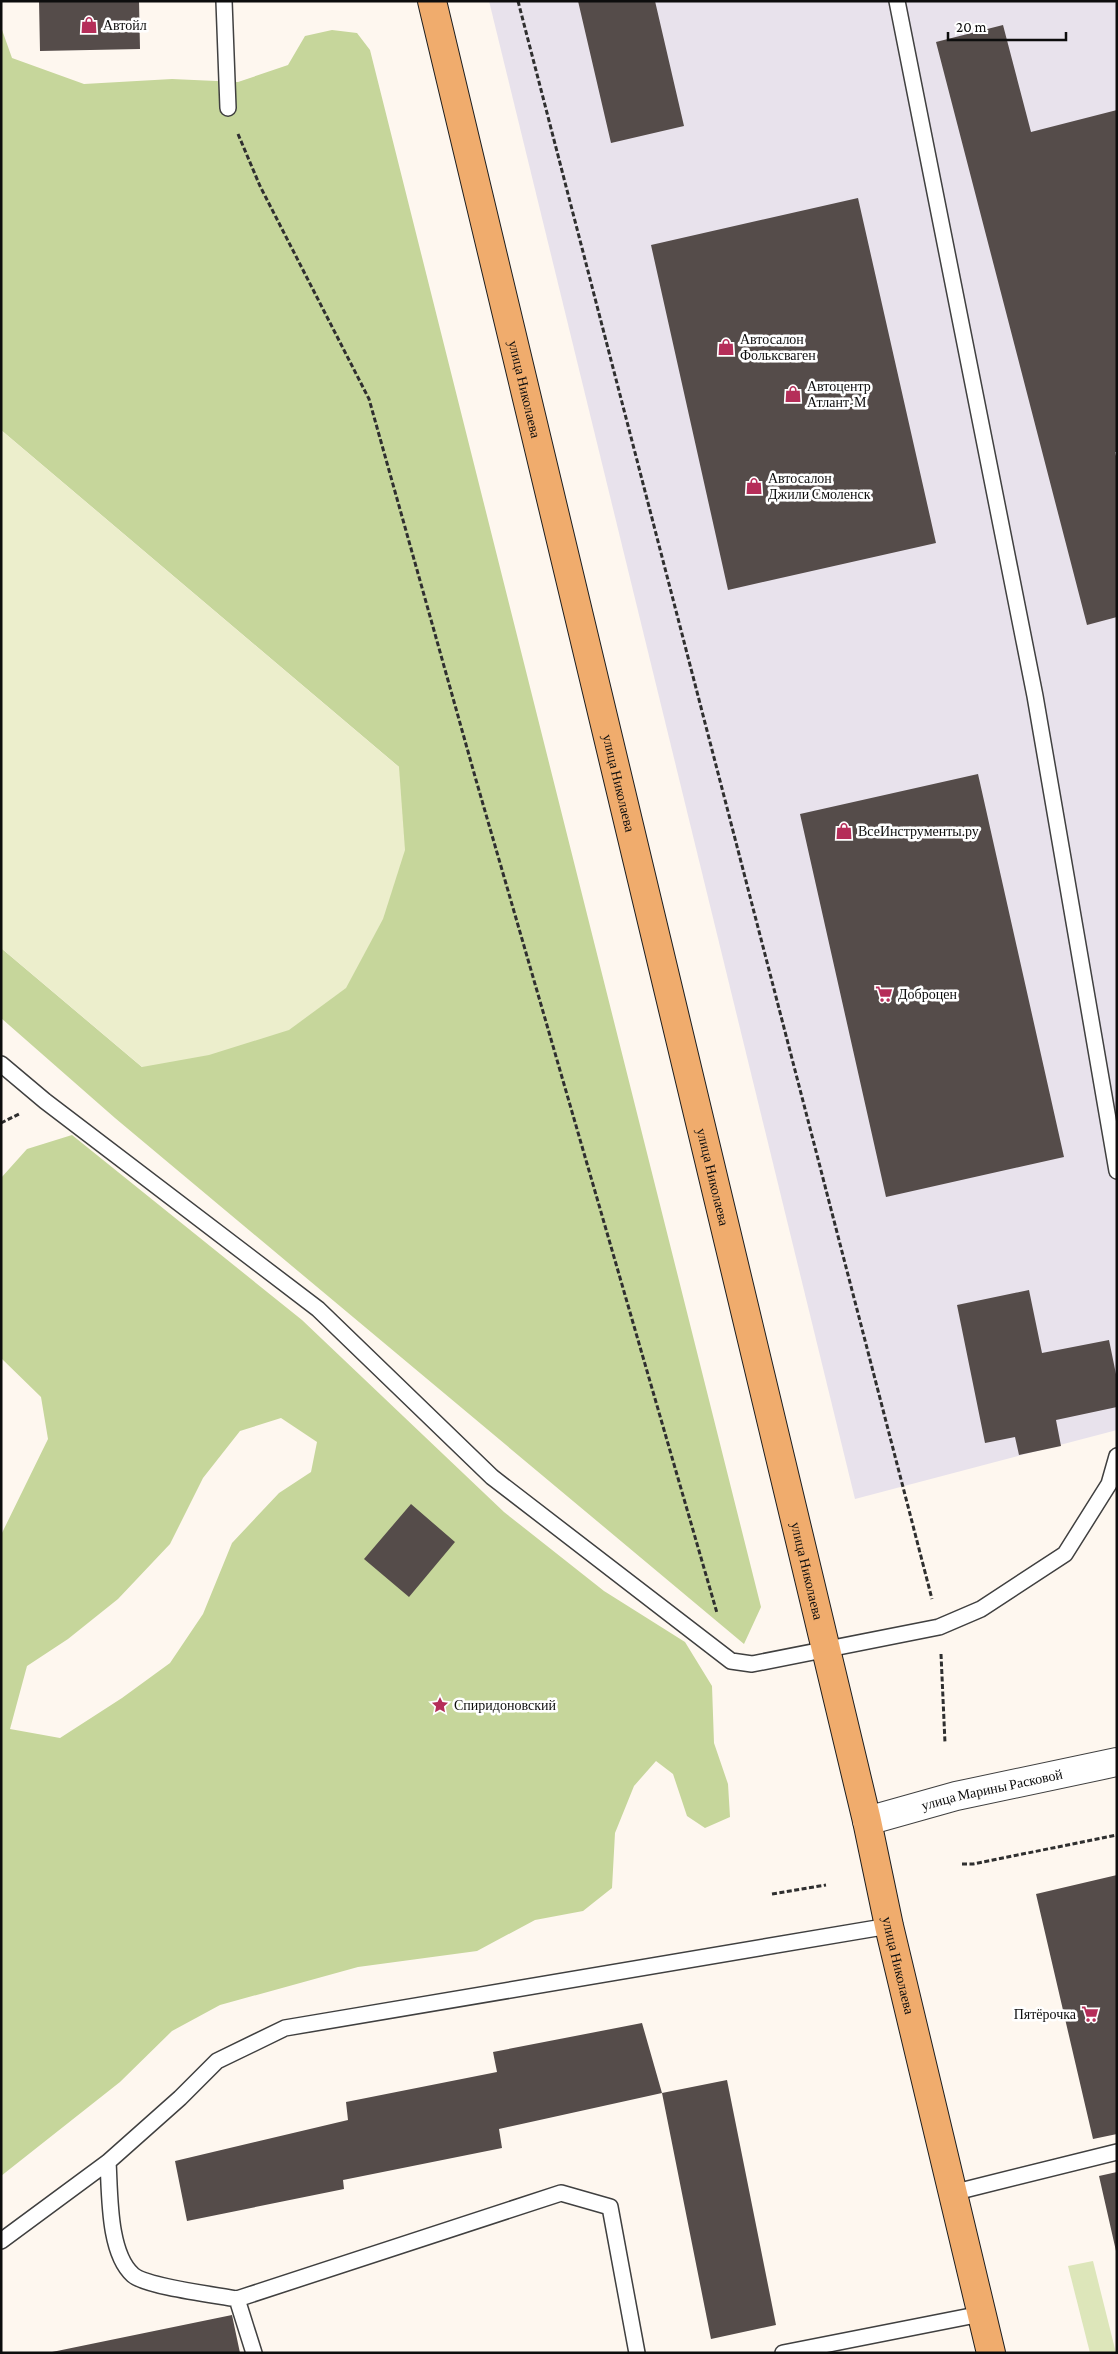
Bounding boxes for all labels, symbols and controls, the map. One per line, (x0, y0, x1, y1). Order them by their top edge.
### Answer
scale bar (948, 10, 1066, 42)
shop icon: Автойл (79, 15, 99, 35)
place label: Автойл (103, 17, 147, 33)
text: 20 m (956, 19, 987, 35)
place label: Автосалон Фольксваген (740, 331, 816, 363)
shop icon: Автосалон Фольксваген (716, 337, 736, 357)
street label: улица Николаева (505, 339, 544, 440)
place label: Автоцентр Атлант-М (807, 378, 871, 410)
shop icon: Автоцентр Атлант-М (783, 384, 803, 404)
place label: Автосалон Джили Смоленск (768, 470, 871, 502)
shop icon: Автосалон Джили Смоленск (744, 476, 764, 496)
street label: улица Николаева (600, 733, 638, 834)
shop icon: ВсеИнструменты.ру (834, 821, 854, 841)
place label: ВсеИнструменты.ру (858, 823, 979, 839)
supermarket icon: Доброцен (874, 984, 894, 1004)
place label: Доброцен (898, 986, 957, 1002)
street label: улица Николаева (694, 1126, 733, 1228)
street label: улица Николаева (788, 1520, 827, 1622)
place icon: Спиридоновский (430, 1695, 450, 1715)
place label: Спиридоновский (454, 1697, 556, 1713)
street label: улица Марины Расковой (920, 1766, 1064, 1813)
street label: улица Николаева (879, 1915, 918, 2017)
supermarket icon: Пятёрочка (1080, 2004, 1100, 2024)
place label: Пятёрочка (1014, 2006, 1077, 2022)

